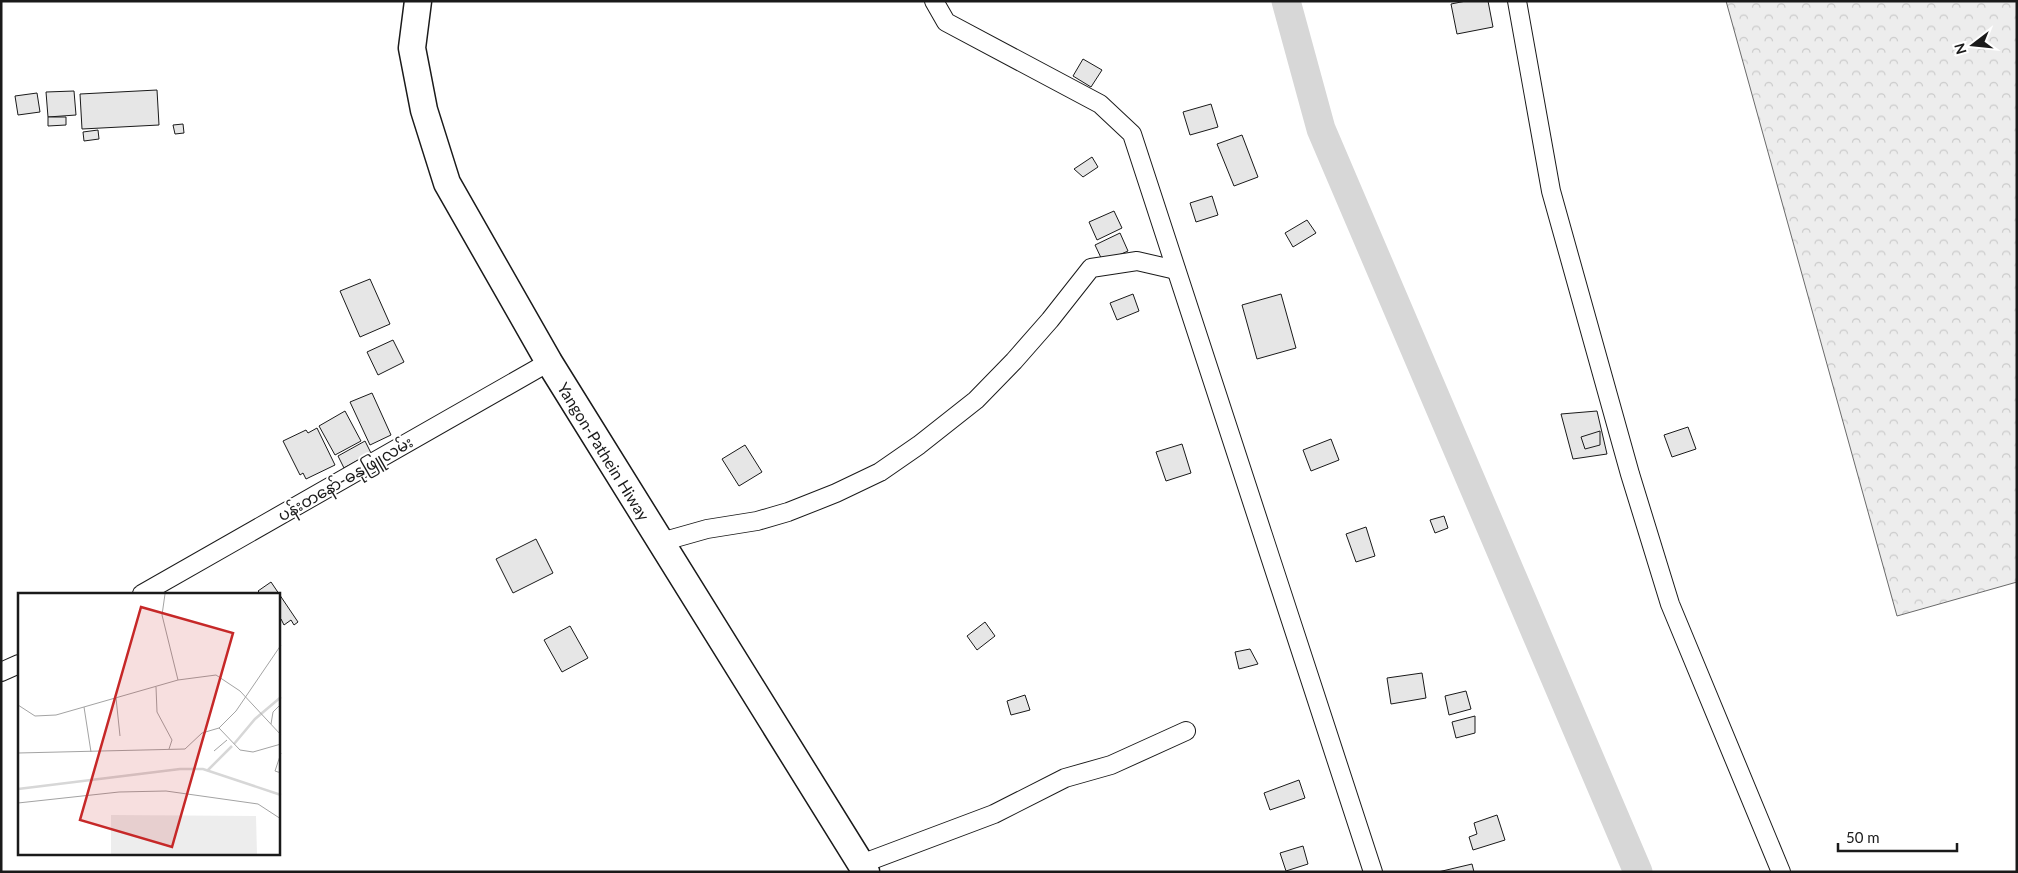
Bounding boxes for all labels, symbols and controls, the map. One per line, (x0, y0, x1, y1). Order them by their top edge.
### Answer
north arrow (1948, 20, 1998, 70)
text: N (1950, 41, 1970, 56)
street label: Yangon-Pathein Hiway (554, 379, 655, 524)
street label: ပန်းတနော်-ဓနုဖြူလမ်း (274, 431, 419, 530)
inset map (18, 593, 280, 856)
scale bar (1838, 820, 1957, 852)
text: 50 m (1846, 828, 1880, 846)

